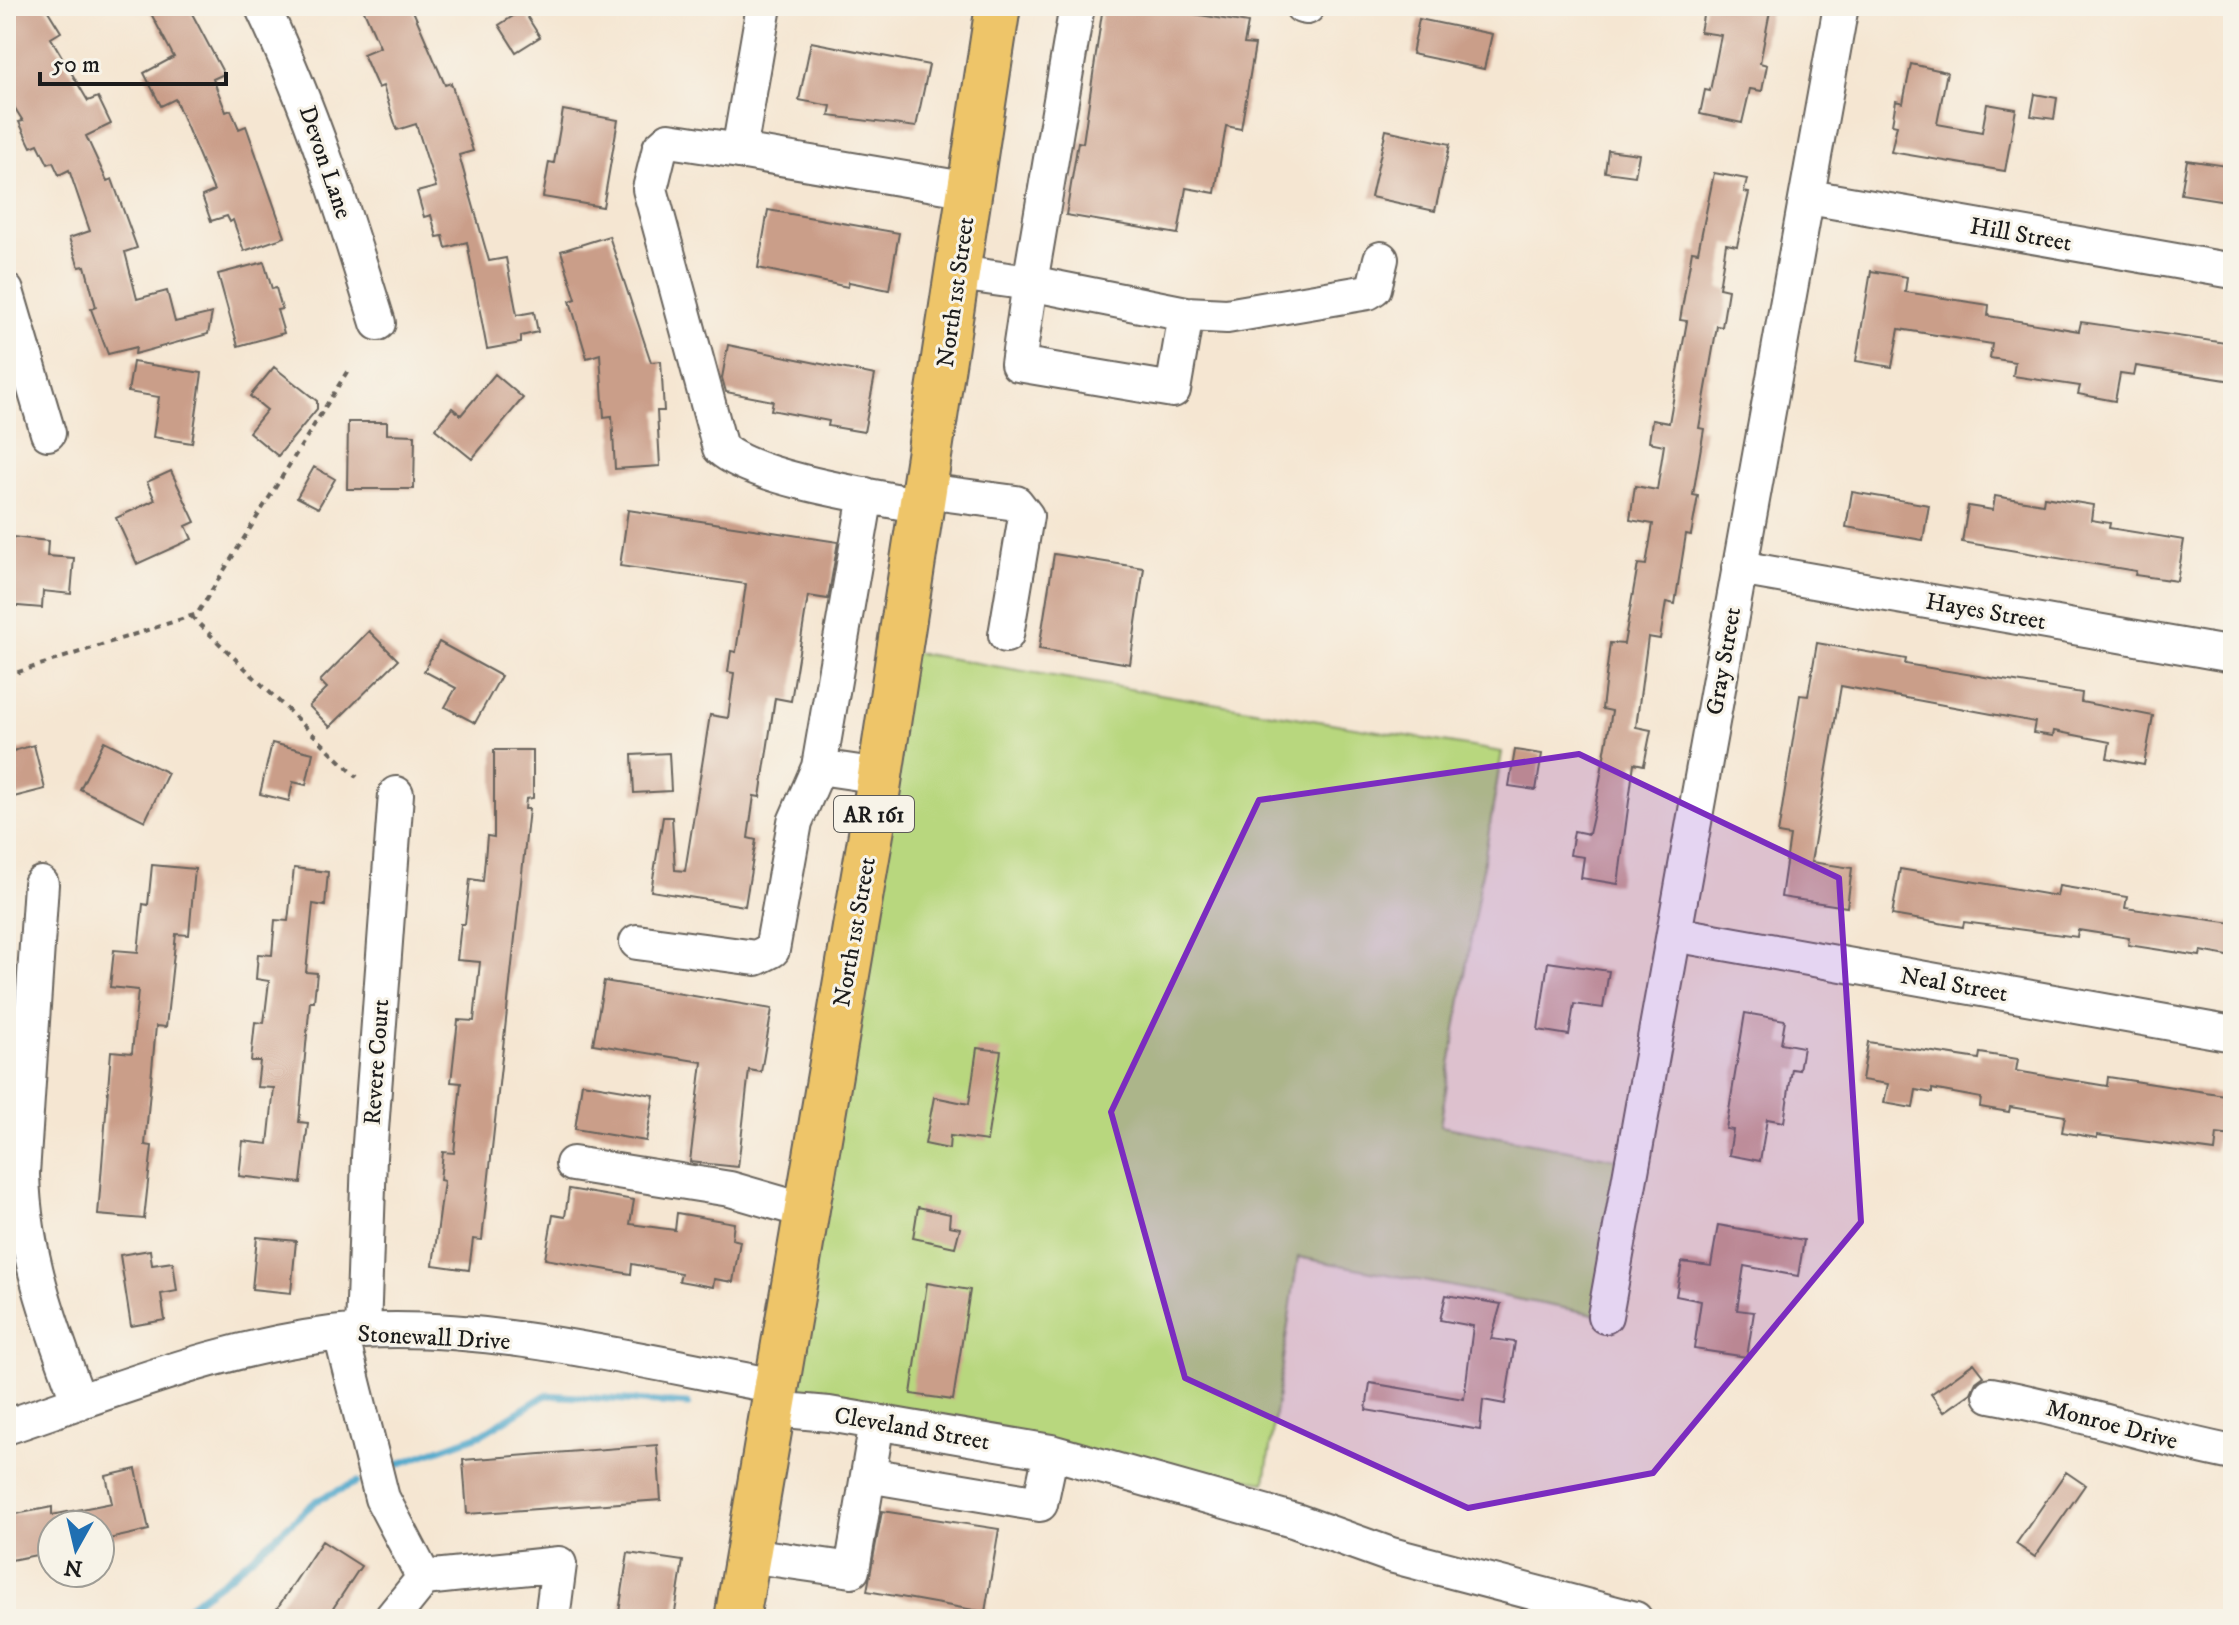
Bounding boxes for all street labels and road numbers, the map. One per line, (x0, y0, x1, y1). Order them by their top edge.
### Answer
street label: Devon Lane (292, 102, 358, 223)
street label: Hill Street (1968, 211, 2074, 259)
street label: North 1st Street (931, 215, 981, 369)
street label: Hayes Street (1923, 587, 2049, 637)
street label: Gray Street (1700, 605, 1748, 717)
road number: AR 161 (834, 796, 914, 832)
street label: North 1st Street (827, 855, 883, 1009)
street label: Neal Street (1898, 961, 2010, 1009)
street label: Revere Court (358, 998, 396, 1126)
street label: Stonewall Drive (357, 1319, 511, 1357)
street label: Monroe Drive (2043, 1393, 2181, 1457)
street label: Cleveland Street (832, 1401, 992, 1457)

